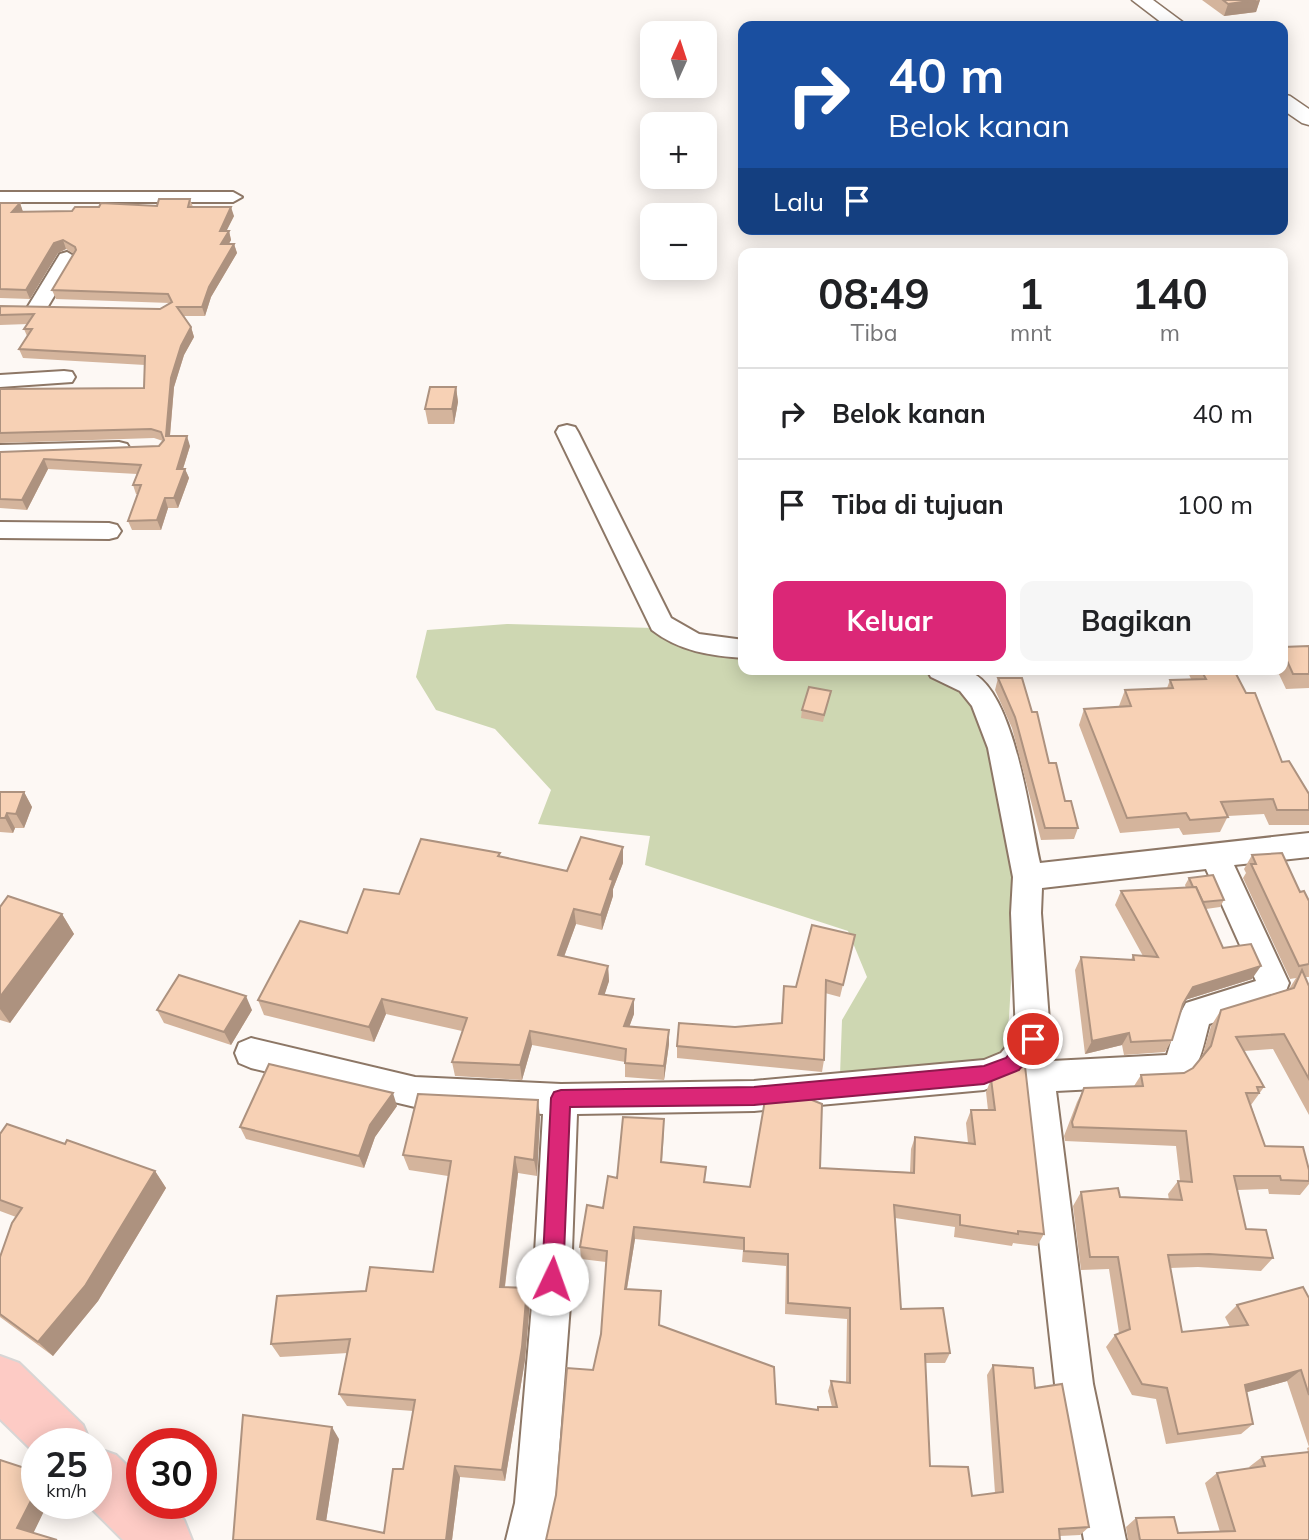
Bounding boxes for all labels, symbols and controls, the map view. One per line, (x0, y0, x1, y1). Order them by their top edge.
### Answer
north arrow (640, 21, 718, 98)
map controls (640, 21, 717, 280)
text: 40 m (888, 44, 1004, 105)
icon: right (773, 49, 864, 140)
text: Belok kanan (888, 105, 1070, 145)
button: + (640, 112, 717, 189)
icon: arrive (838, 182, 876, 220)
text: Lalu (773, 185, 824, 218)
button: − (640, 203, 717, 280)
text: 08:49 (818, 267, 930, 320)
text: 1 (1018, 267, 1043, 320)
text: 140 (1132, 267, 1208, 320)
text: Tiba (850, 318, 897, 347)
text: mnt (1010, 318, 1052, 347)
text: m (1160, 318, 1180, 347)
icon: right (773, 395, 811, 433)
text: Belok kanan (832, 397, 986, 430)
text: 40 m (1192, 397, 1253, 430)
icon: arrive (773, 486, 811, 524)
text: Tiba di tujuan (832, 488, 1004, 521)
text: 100 m (1177, 488, 1253, 521)
button: Keluar (773, 581, 1006, 661)
button: Bagikan (1020, 581, 1253, 661)
pin (1003, 1009, 1063, 1069)
icon: arrive (1014, 1020, 1052, 1058)
position arrow (515, 1242, 589, 1316)
speed limit sign: 30 (126, 1428, 217, 1519)
text: 25 (45, 1442, 88, 1486)
text: km/h (46, 1479, 87, 1502)

